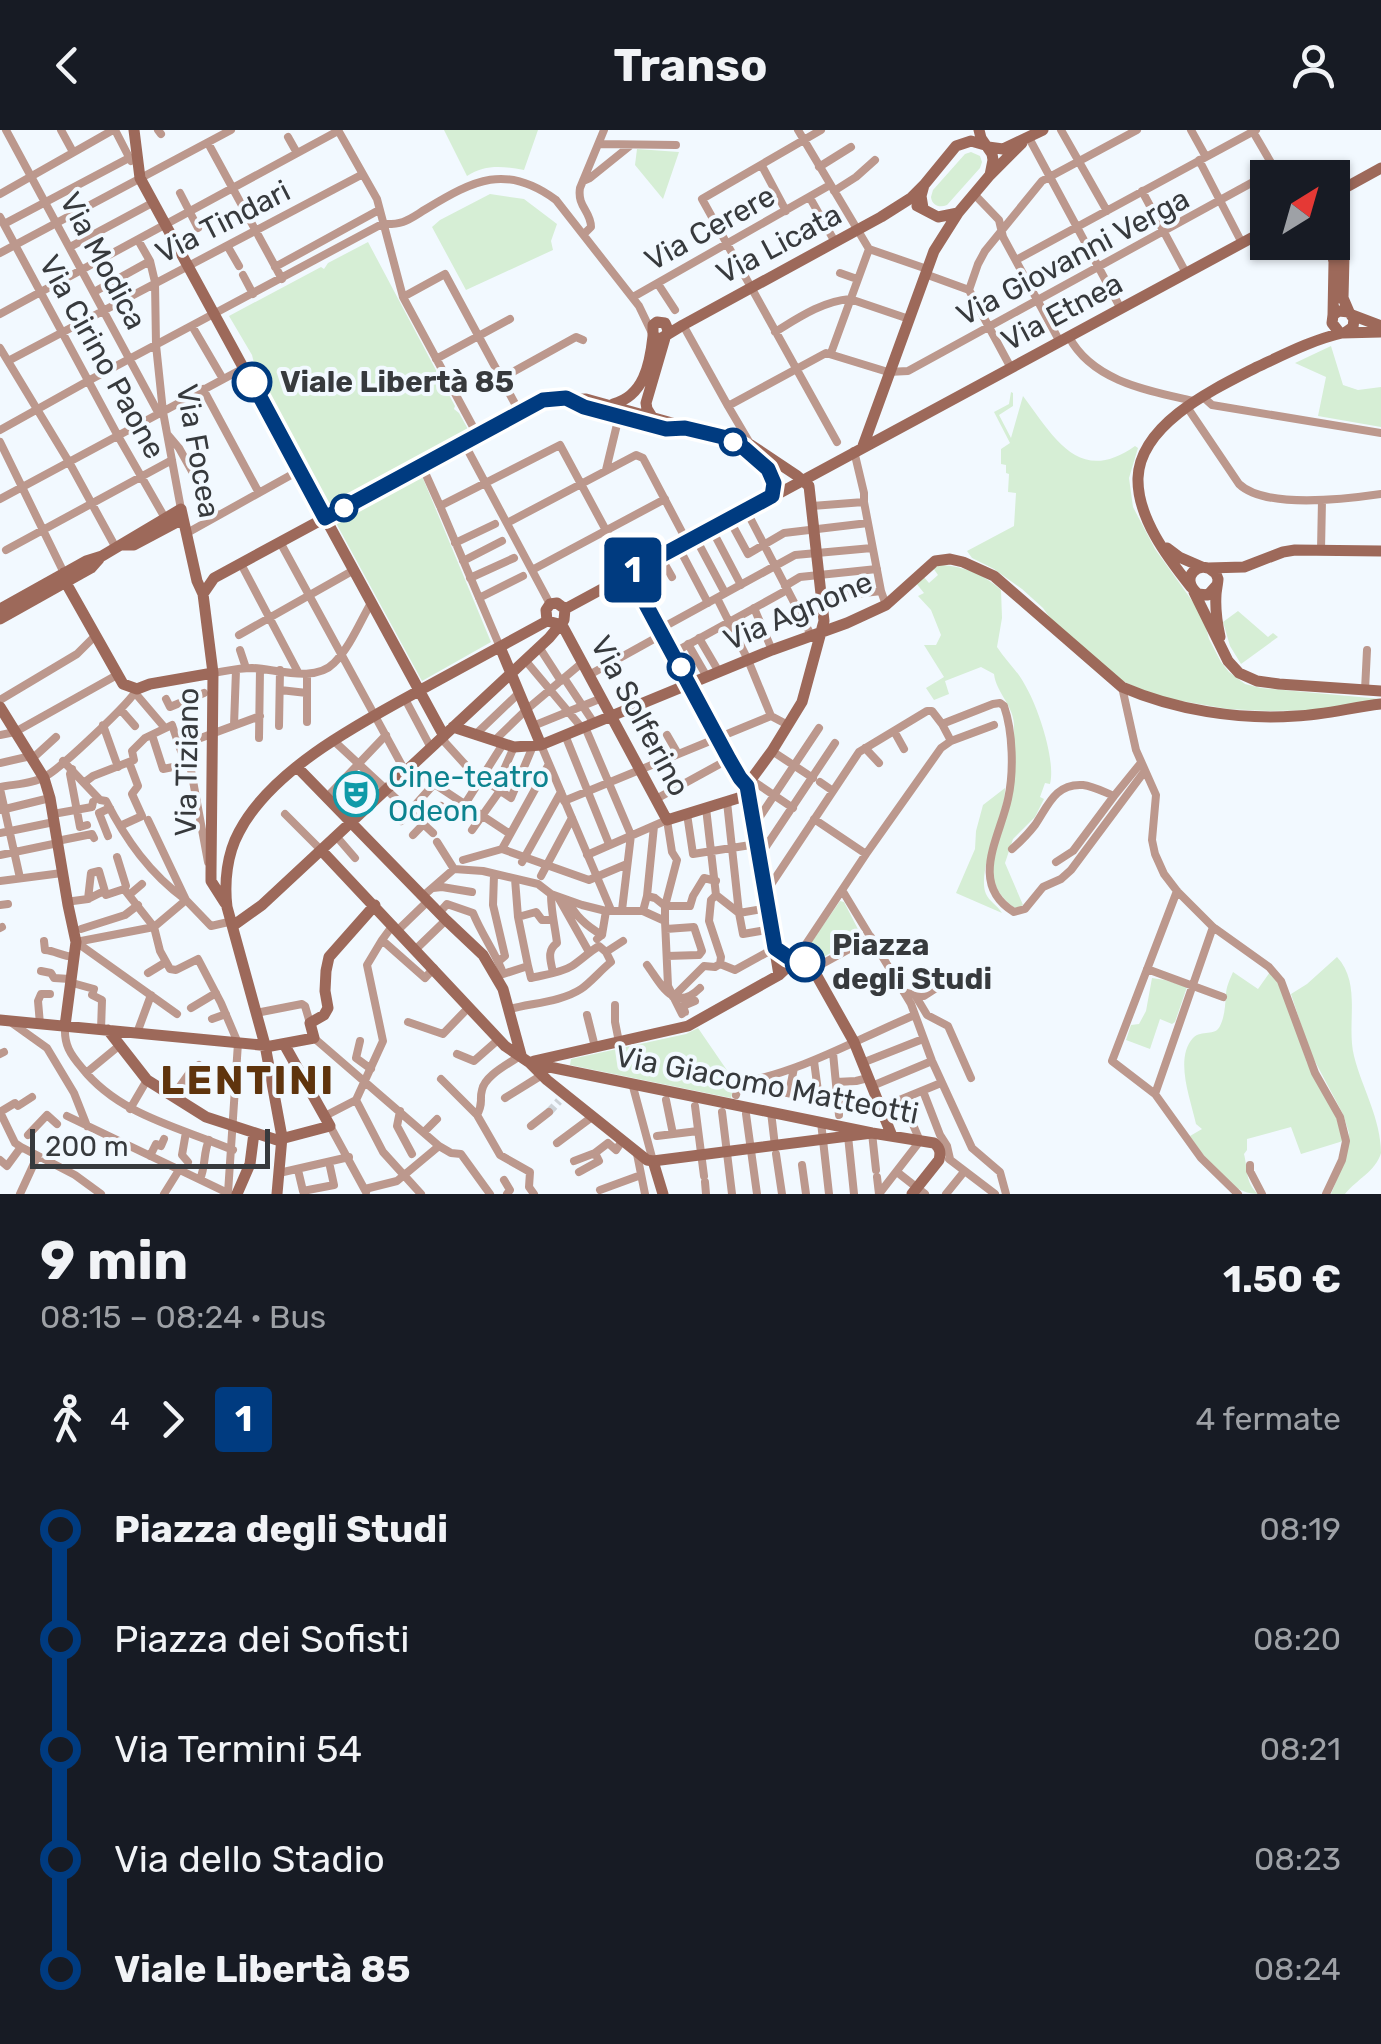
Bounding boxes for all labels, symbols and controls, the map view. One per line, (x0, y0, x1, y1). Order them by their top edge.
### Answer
icon: back (40, 38, 95, 93)
icon: person (1286, 38, 1341, 93)
text: Transo (614, 39, 767, 92)
north arrow (1250, 160, 1350, 260)
map controls (1250, 160, 1350, 260)
street label: Via Tindari (150, 173, 296, 271)
street label: Via Cerere (639, 178, 781, 278)
street label: Via Giovanni Verga (951, 180, 1195, 334)
street label: Via Modica (52, 186, 154, 336)
street label: Via Licata (710, 196, 848, 292)
street label: Via Cirino Paone (31, 249, 173, 465)
street label: Via Etnea (995, 265, 1129, 359)
marker: Viale Libertà 85 (233, 363, 271, 401)
place label: Viale Libertà 85 (280, 364, 514, 400)
street label: Via Focea (169, 381, 227, 521)
unlabelled marker (720, 429, 746, 455)
unlabelled marker (331, 495, 357, 521)
line badge: 1 (600, 538, 666, 602)
text: 1 (624, 549, 642, 591)
street label: Via Agnone (718, 564, 878, 658)
street label: Via Solferino (583, 630, 697, 802)
unlabelled marker (668, 654, 694, 680)
street label: Via Tiziano (168, 687, 206, 837)
place label: Cine-teatro Odeon (388, 759, 549, 829)
theatre icon: Cine-teatro Odeon (333, 771, 379, 817)
place label: Piazza degli Studi (832, 927, 992, 997)
marker: Piazza degli Studi (786, 943, 824, 981)
street label: Via Giacomo Matteotti (612, 1038, 922, 1132)
district label: LENTINI (160, 1057, 336, 1104)
scale bar (30, 1124, 270, 1168)
text: 200 m (45, 1130, 129, 1163)
text: 9 min (40, 1228, 188, 1293)
text: 1.50 € (1223, 1256, 1341, 1302)
text: 08:15 – 08:24 · Bus (40, 1298, 326, 1336)
icon: walk (40, 1392, 95, 1447)
icon: forward (145, 1392, 200, 1447)
text: 1 (235, 1398, 252, 1440)
text: 4 (110, 1400, 130, 1438)
text: 4 fermate (1195, 1400, 1341, 1438)
text: Piazza degli Studi (114, 1506, 448, 1552)
text: 08:19 (1259, 1510, 1341, 1548)
text: Piazza dei Sofisti (114, 1616, 409, 1662)
text: 08:20 (1253, 1620, 1341, 1658)
text: Via Termini 54 (114, 1726, 362, 1772)
text: 08:21 (1260, 1730, 1341, 1768)
text: Via dello Stadio (114, 1836, 385, 1882)
text: 08:23 (1254, 1840, 1341, 1878)
text: Viale Libertà 85 (114, 1946, 411, 1992)
text: 08:24 (1254, 1950, 1341, 1988)

